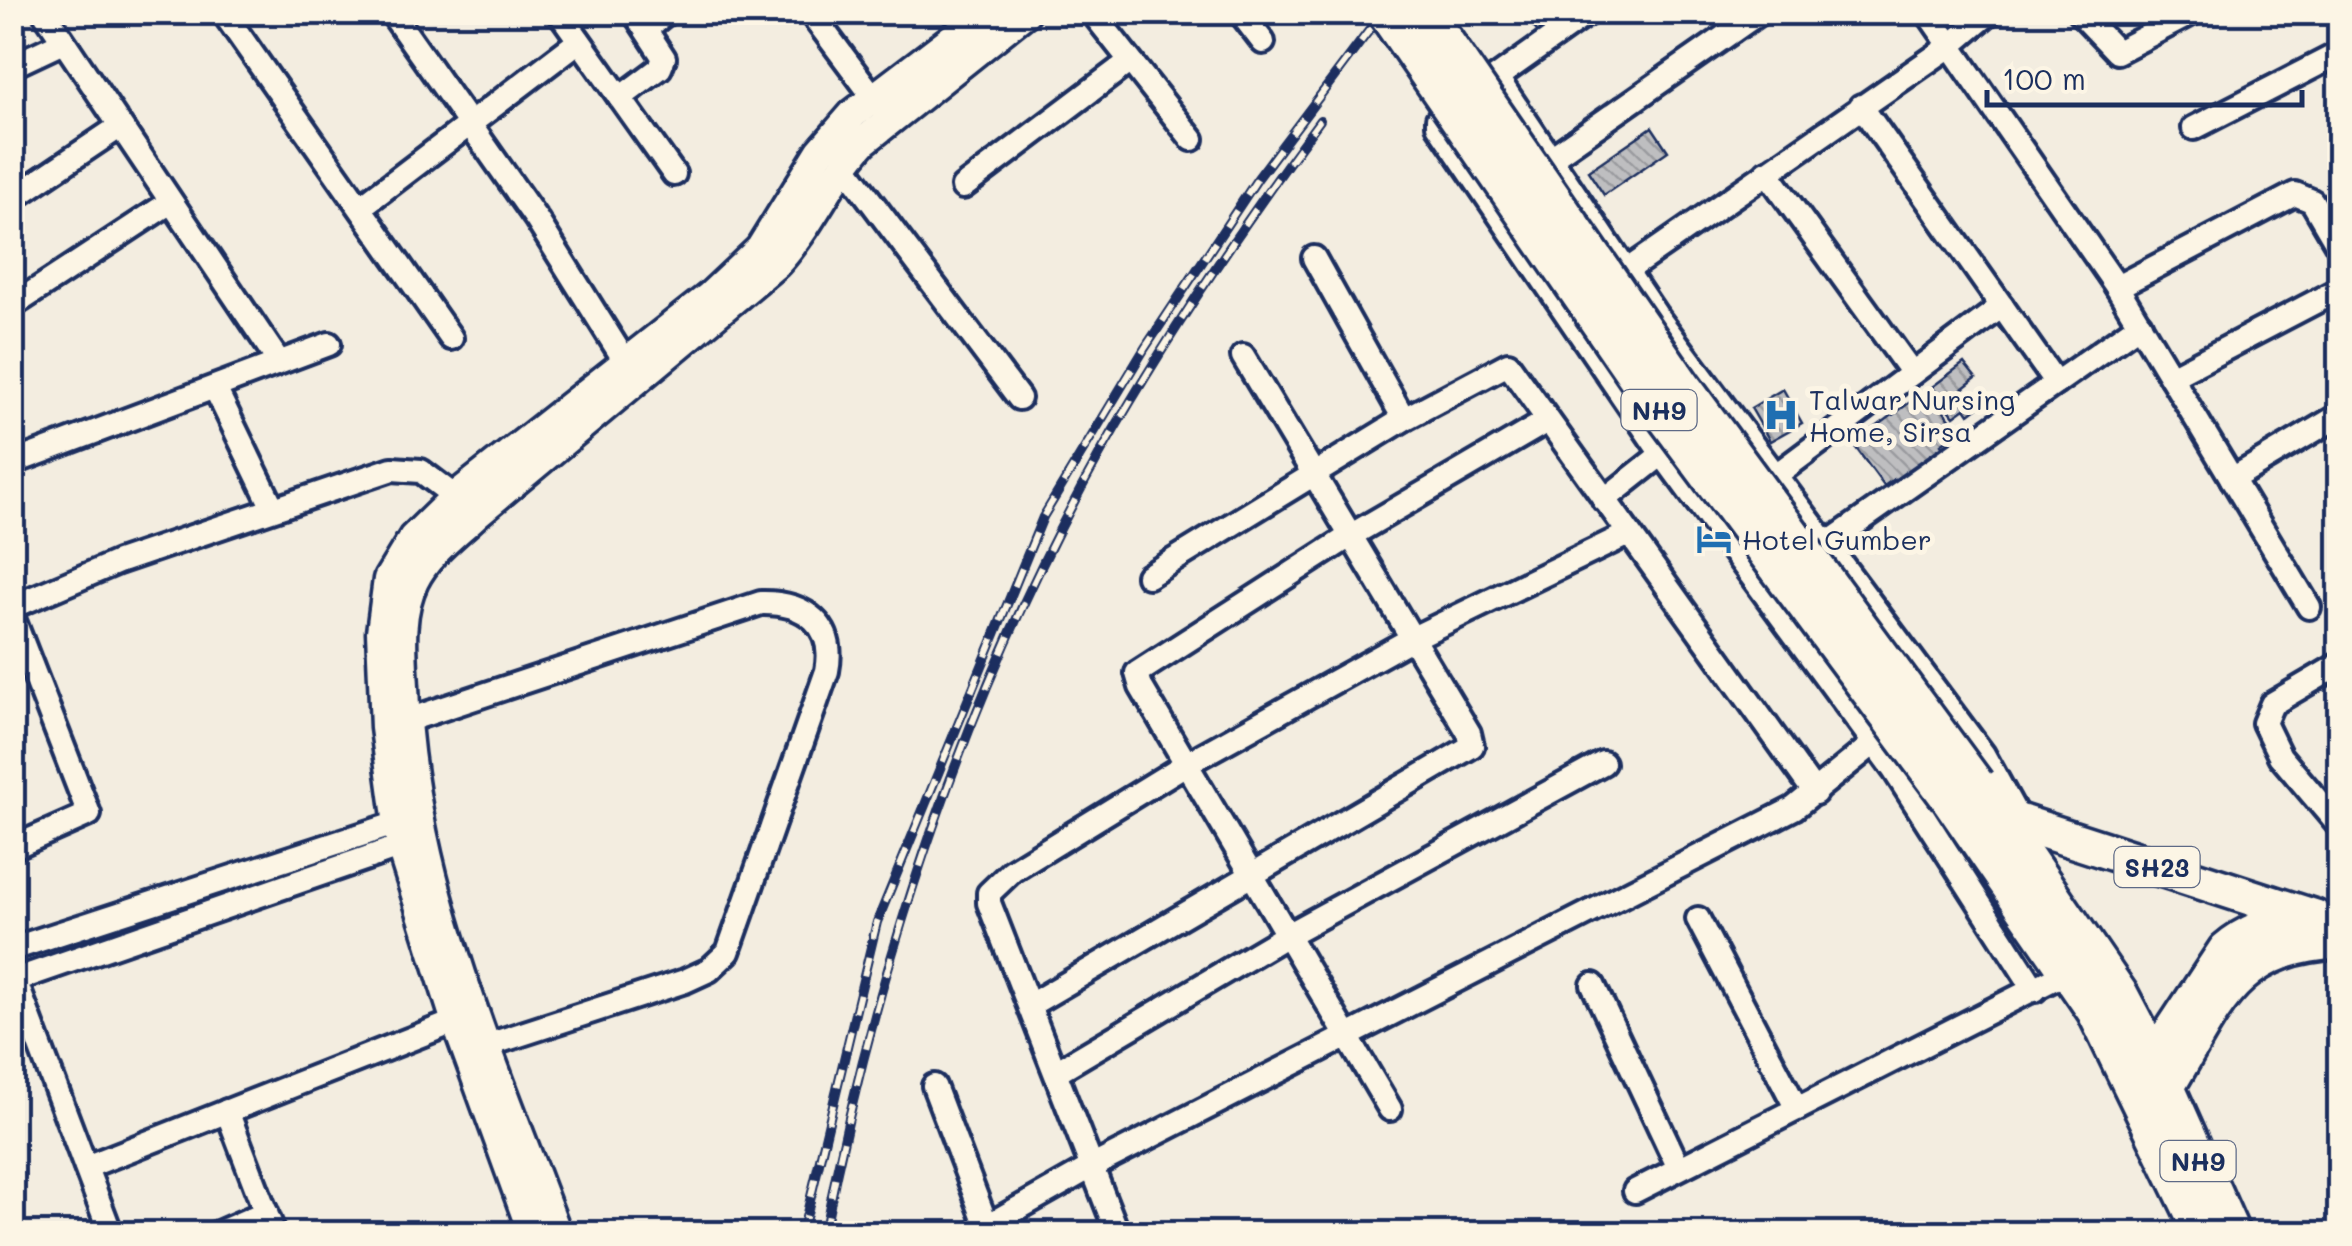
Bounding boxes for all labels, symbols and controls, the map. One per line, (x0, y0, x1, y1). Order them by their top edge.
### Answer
scale bar (1987, 45, 2302, 107)
text: 100 m (2002, 58, 2086, 98)
place label: Talwar Nursing Home, Sirsa (1809, 381, 2015, 449)
road number: NH9 (1622, 390, 1696, 430)
hospital icon: Talwar Nursing Home, Sirsa (1762, 396, 1800, 434)
hotel icon: Hotel Gumber (1695, 520, 1733, 558)
place label: Hotel Gumber (1742, 521, 1932, 557)
road number: SH23 (2114, 847, 2200, 887)
road number: NH9 (2160, 1141, 2236, 1181)

